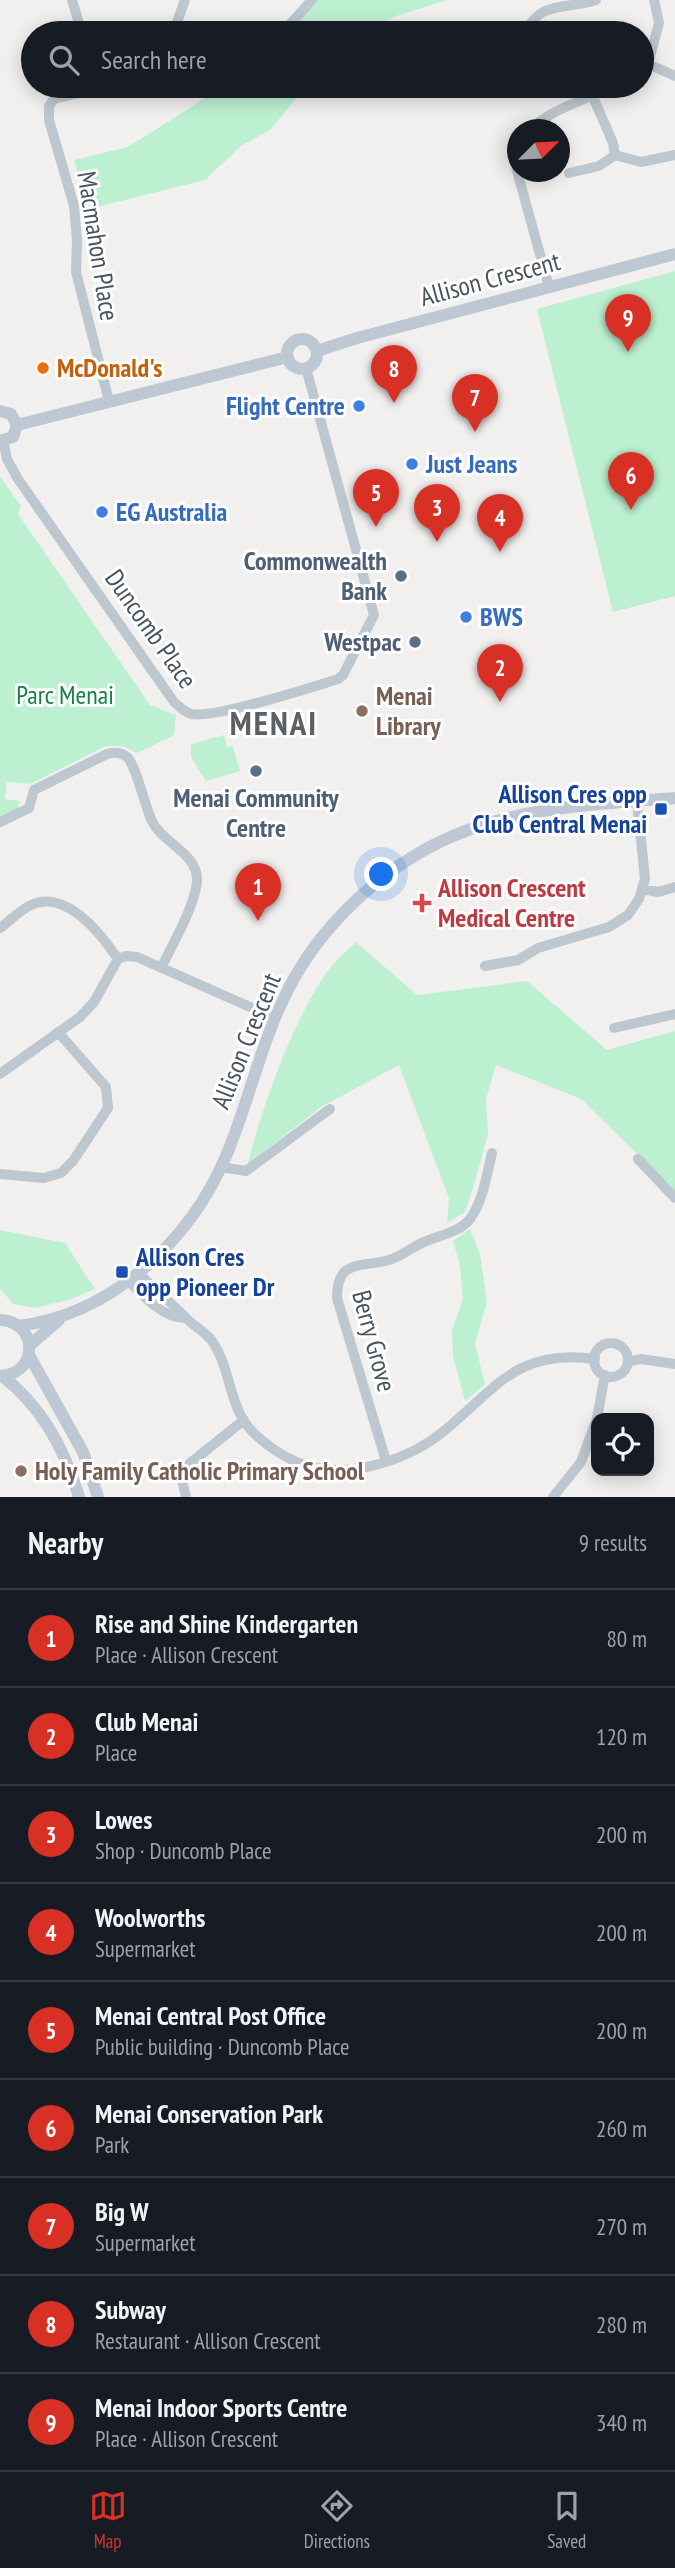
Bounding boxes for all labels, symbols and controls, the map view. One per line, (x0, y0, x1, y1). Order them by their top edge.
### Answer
search box (21, 21, 654, 98)
icon: search (45, 41, 83, 79)
text: Search here (101, 43, 207, 76)
north arrow (507, 119, 570, 182)
street label: Macmahon Place (70, 169, 127, 323)
street label: Allison Crescent (416, 244, 563, 313)
pin: 9 (605, 294, 651, 352)
pin: 8 (371, 345, 417, 403)
place label: McDonald's (57, 351, 162, 384)
marker: McDonald's (35, 360, 51, 376)
pin: 7 (452, 374, 498, 432)
place label: Flight Centre (226, 389, 345, 422)
marker: Flight Centre (351, 398, 367, 414)
place label: Just Jeans (425, 447, 517, 480)
pin: 6 (608, 452, 654, 510)
marker: Just Jeans (404, 456, 420, 472)
pin: 5 (353, 469, 399, 527)
pin: 3 (414, 484, 460, 542)
pin: 4 (477, 494, 523, 552)
place label: EG Australia (116, 495, 227, 528)
marker: EG Australia (94, 504, 110, 520)
place label: Commonwealth Bank (244, 544, 387, 607)
street label: Duncomb Place (98, 563, 204, 695)
marker: Commonwealth Bank (393, 568, 409, 584)
place label: BWS (480, 600, 523, 633)
marker: BWS (458, 609, 474, 625)
place label: Westpac (323, 625, 401, 658)
marker: Westpac (407, 634, 423, 650)
pin: 2 (477, 644, 523, 702)
park label: Parc Menai (16, 678, 114, 711)
place label: Menai Library (376, 679, 441, 742)
district label: MENAI (230, 701, 318, 744)
marker: Menai Library (354, 703, 370, 719)
marker: Menai Community Centre (248, 763, 264, 779)
place label: Allison Cres opp Club Central Menai (473, 777, 647, 840)
place label: Menai Community Centre (173, 781, 339, 844)
marker: Allison Cres opp Club Central Menai (653, 801, 669, 817)
your location (364, 857, 398, 891)
pin: 1 (235, 863, 281, 921)
place label: Allison Crescent Medical Centre (437, 871, 586, 934)
marker: Allison Crescent Medical Centre (412, 893, 432, 913)
street label: Allison Crescent (203, 968, 288, 1113)
place label: Allison Cres opp Pioneer Dr (135, 1240, 275, 1303)
marker: Allison Cres opp Pioneer Dr (114, 1264, 130, 1280)
street label: Berry Grove (345, 1287, 404, 1395)
map controls (591, 1413, 654, 1476)
button: locate (591, 1413, 654, 1476)
place label: Holy Family Catholic Primary School (35, 1454, 365, 1487)
marker: Holy Family Catholic Primary School (13, 1463, 29, 1479)
text: Nearby (28, 1523, 103, 1562)
text: 9 results (579, 1528, 647, 1557)
text: Rise and Shine Kindergarten (95, 1607, 358, 1640)
text: 1 (46, 1624, 57, 1653)
text: 80 m (606, 1624, 647, 1653)
text: Place · Allison Crescent (95, 1640, 278, 1669)
text: Club Menai (95, 1705, 198, 1738)
text: 2 (46, 1722, 57, 1751)
text: 120 m (596, 1722, 647, 1751)
text: Place (95, 1738, 137, 1767)
text: Lowes (95, 1803, 152, 1836)
text: 3 (46, 1820, 57, 1849)
text: 200 m (596, 1820, 647, 1849)
text: Shop · Duncomb Place (95, 1836, 272, 1865)
text: Woolworths (95, 1901, 205, 1934)
text: 4 (46, 1918, 57, 1947)
text: 200 m (596, 1918, 647, 1947)
text: Supermarket (95, 1934, 196, 1963)
text: Menai Central Post Office (95, 1999, 326, 2032)
text: 5 (46, 2016, 57, 2045)
text: 200 m (596, 2016, 647, 2045)
text: Public building · Duncomb Place (95, 2032, 350, 2061)
text: Menai Conservation Park (95, 2097, 323, 2130)
text: 6 (46, 2114, 57, 2143)
text: 260 m (596, 2114, 647, 2143)
text: Park (95, 2130, 129, 2159)
text: Big W (95, 2195, 149, 2228)
text: 7 (46, 2212, 57, 2241)
text: 270 m (596, 2212, 647, 2241)
text: Supermarket (95, 2228, 196, 2257)
text: Subway (95, 2293, 166, 2326)
text: 8 (46, 2310, 57, 2339)
text: 280 m (596, 2310, 647, 2339)
text: Restaurant · Allison Crescent (95, 2326, 321, 2355)
text: Menai Indoor Sports Centre (95, 2391, 347, 2424)
text: 9 (46, 2408, 57, 2437)
text: 340 m (596, 2408, 647, 2437)
text: Place · Allison Crescent (95, 2424, 278, 2453)
tab: Map (89, 2487, 127, 2553)
tab: Directions (304, 2487, 370, 2553)
tab: Saved (547, 2487, 586, 2553)

